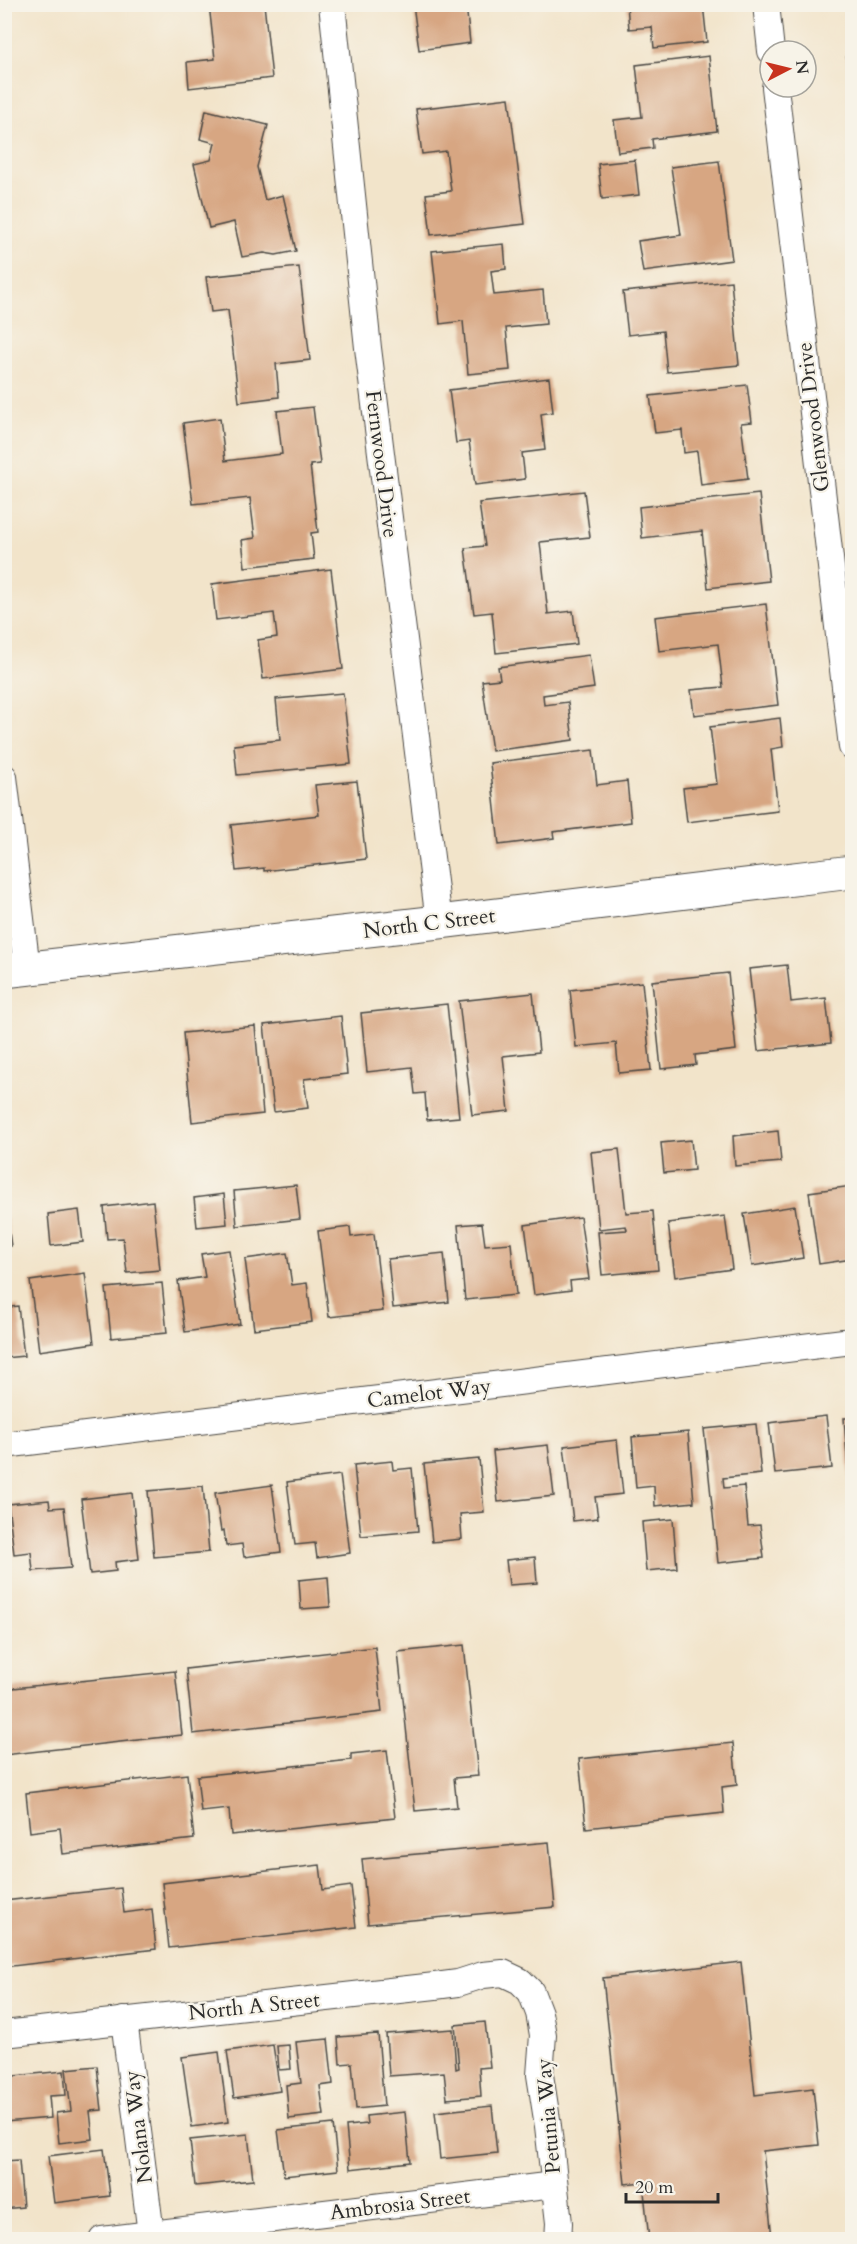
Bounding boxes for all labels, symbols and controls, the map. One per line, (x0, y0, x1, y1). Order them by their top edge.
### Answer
north arrow (758, 39, 818, 99)
text: N (790, 59, 814, 76)
street label: Glenwood Drive (790, 340, 837, 493)
street label: Fernwood Drive (358, 389, 405, 539)
street label: North C Street (361, 901, 497, 946)
street label: Camelot Way (365, 1372, 493, 1415)
street label: North A Street (187, 1985, 321, 2028)
street label: Petunia Way (529, 2057, 568, 2175)
street label: Nolana Way (117, 2069, 160, 2185)
scale bar (626, 2166, 718, 2204)
text: 20 m (635, 2175, 674, 2200)
street label: Ambrosia Street (328, 2181, 472, 2227)

